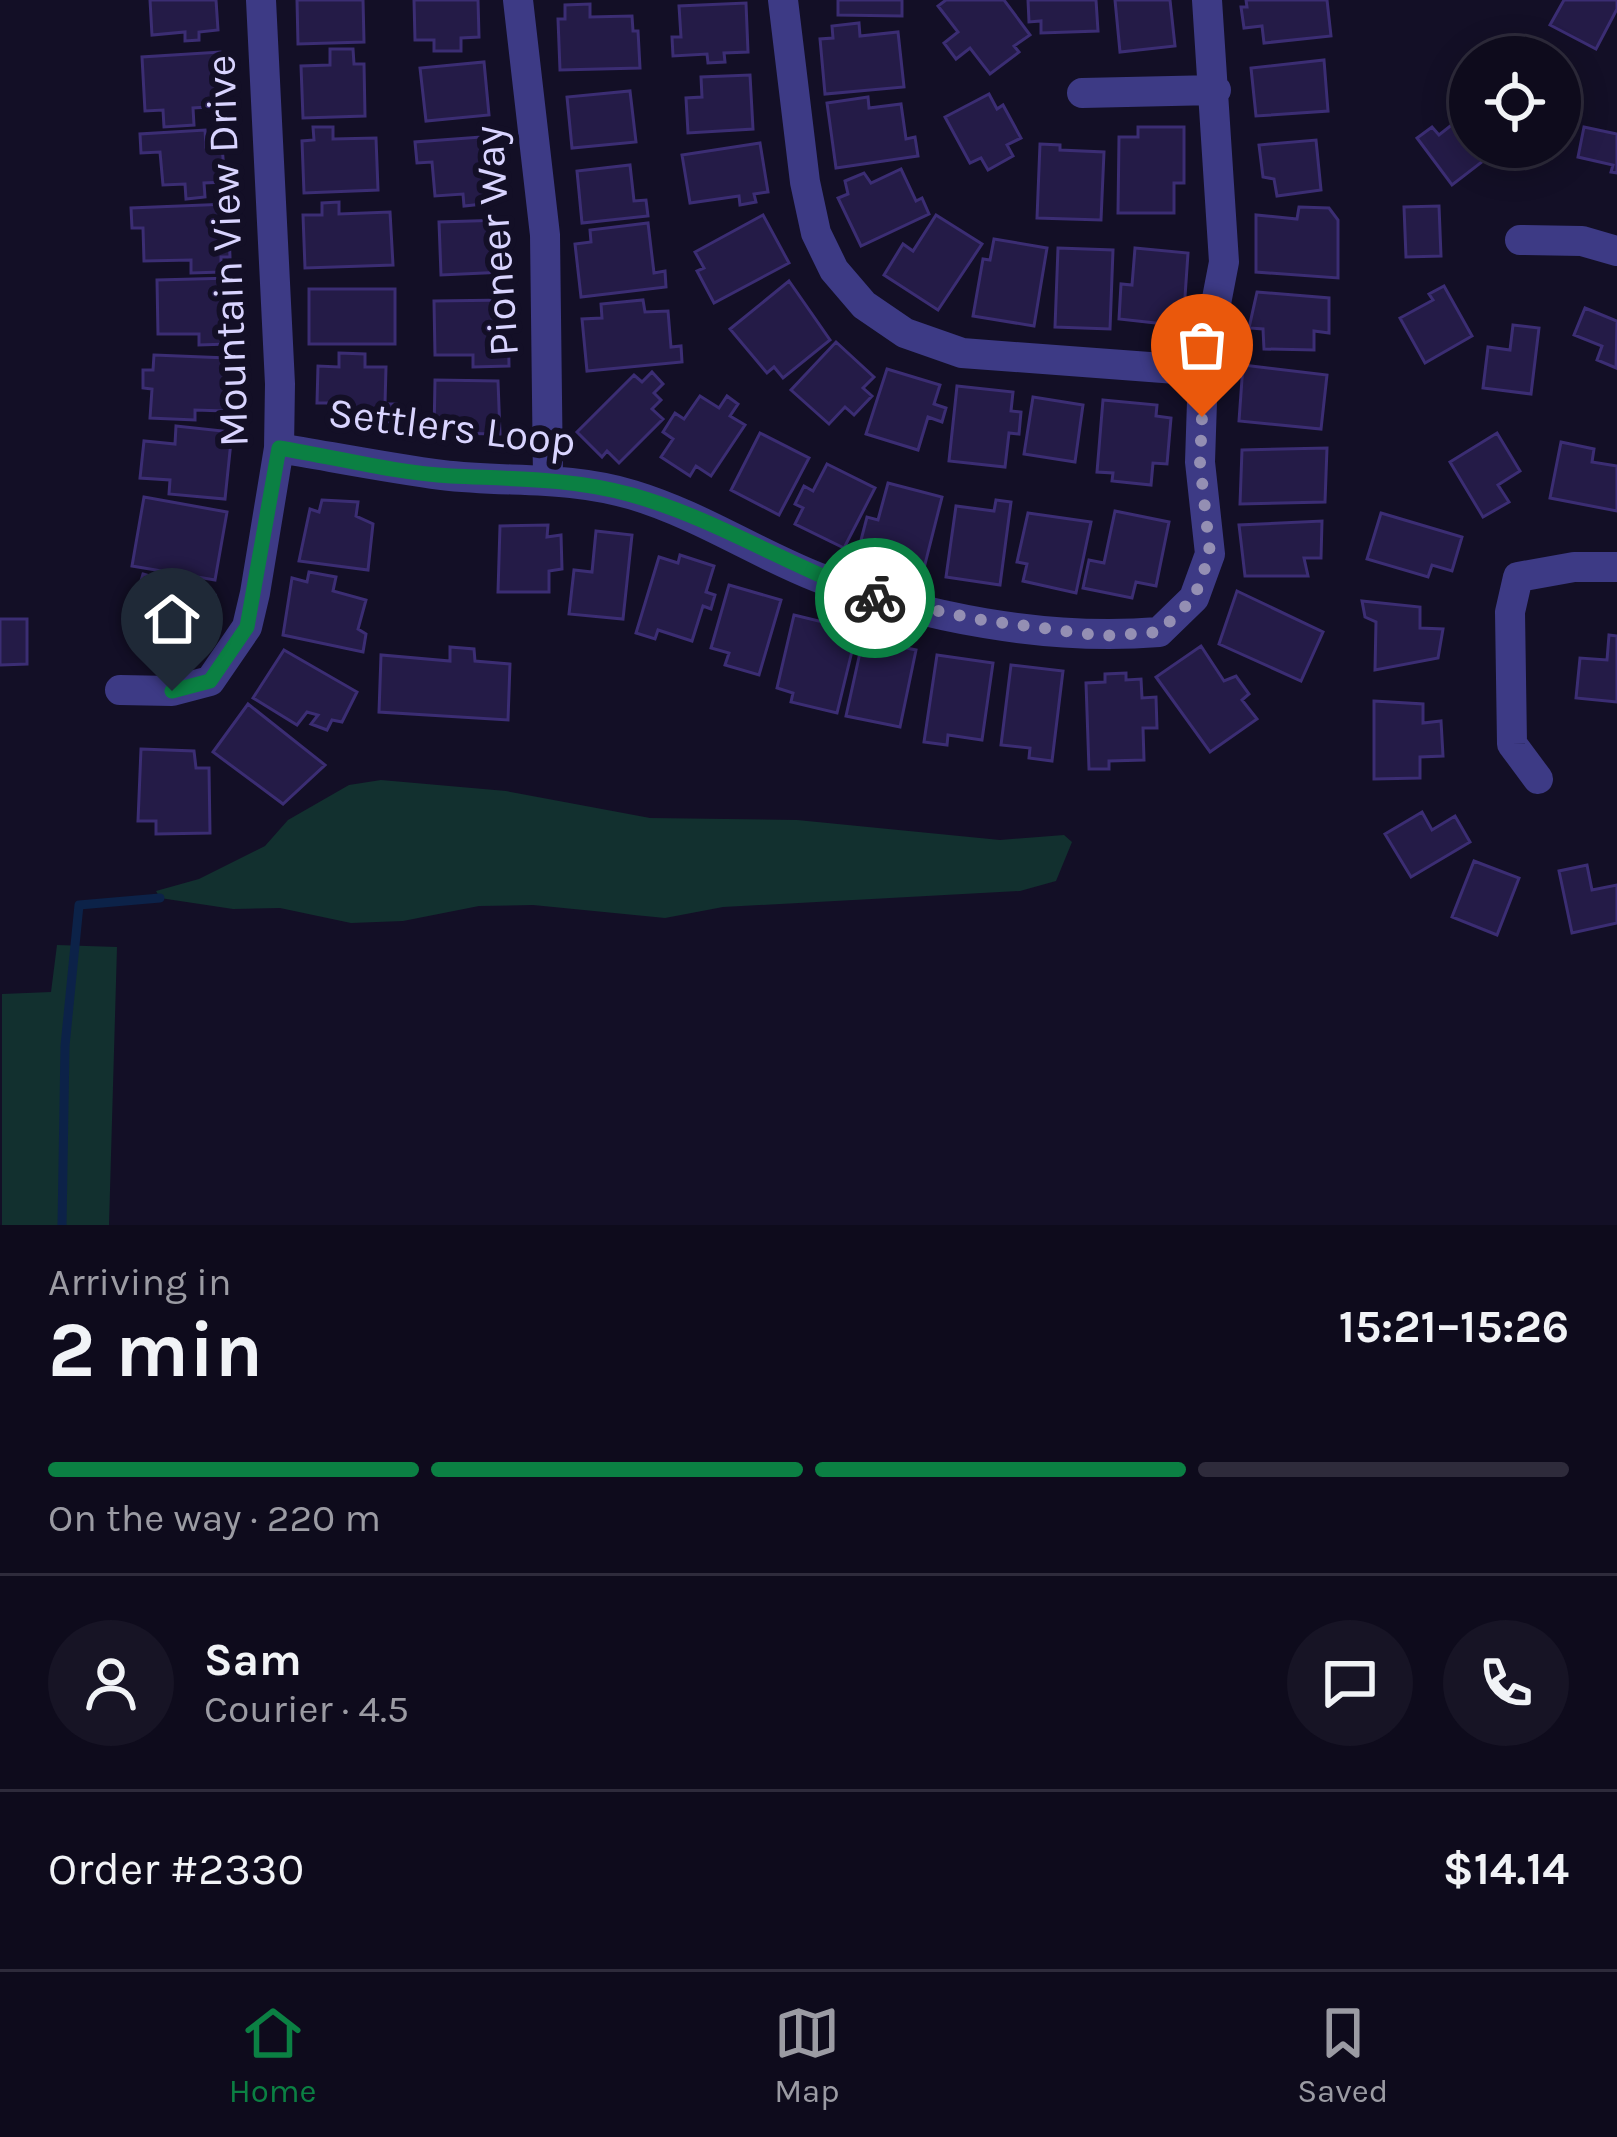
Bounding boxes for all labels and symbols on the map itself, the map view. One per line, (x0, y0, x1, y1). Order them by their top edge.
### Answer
street label: Mountain View Drive (195, 54, 259, 448)
street label: Pioneer Way (463, 124, 529, 358)
pin (1151, 294, 1253, 417)
street label: Settlers Loop (325, 387, 579, 467)
courier (815, 538, 935, 658)
pin (121, 568, 223, 691)

